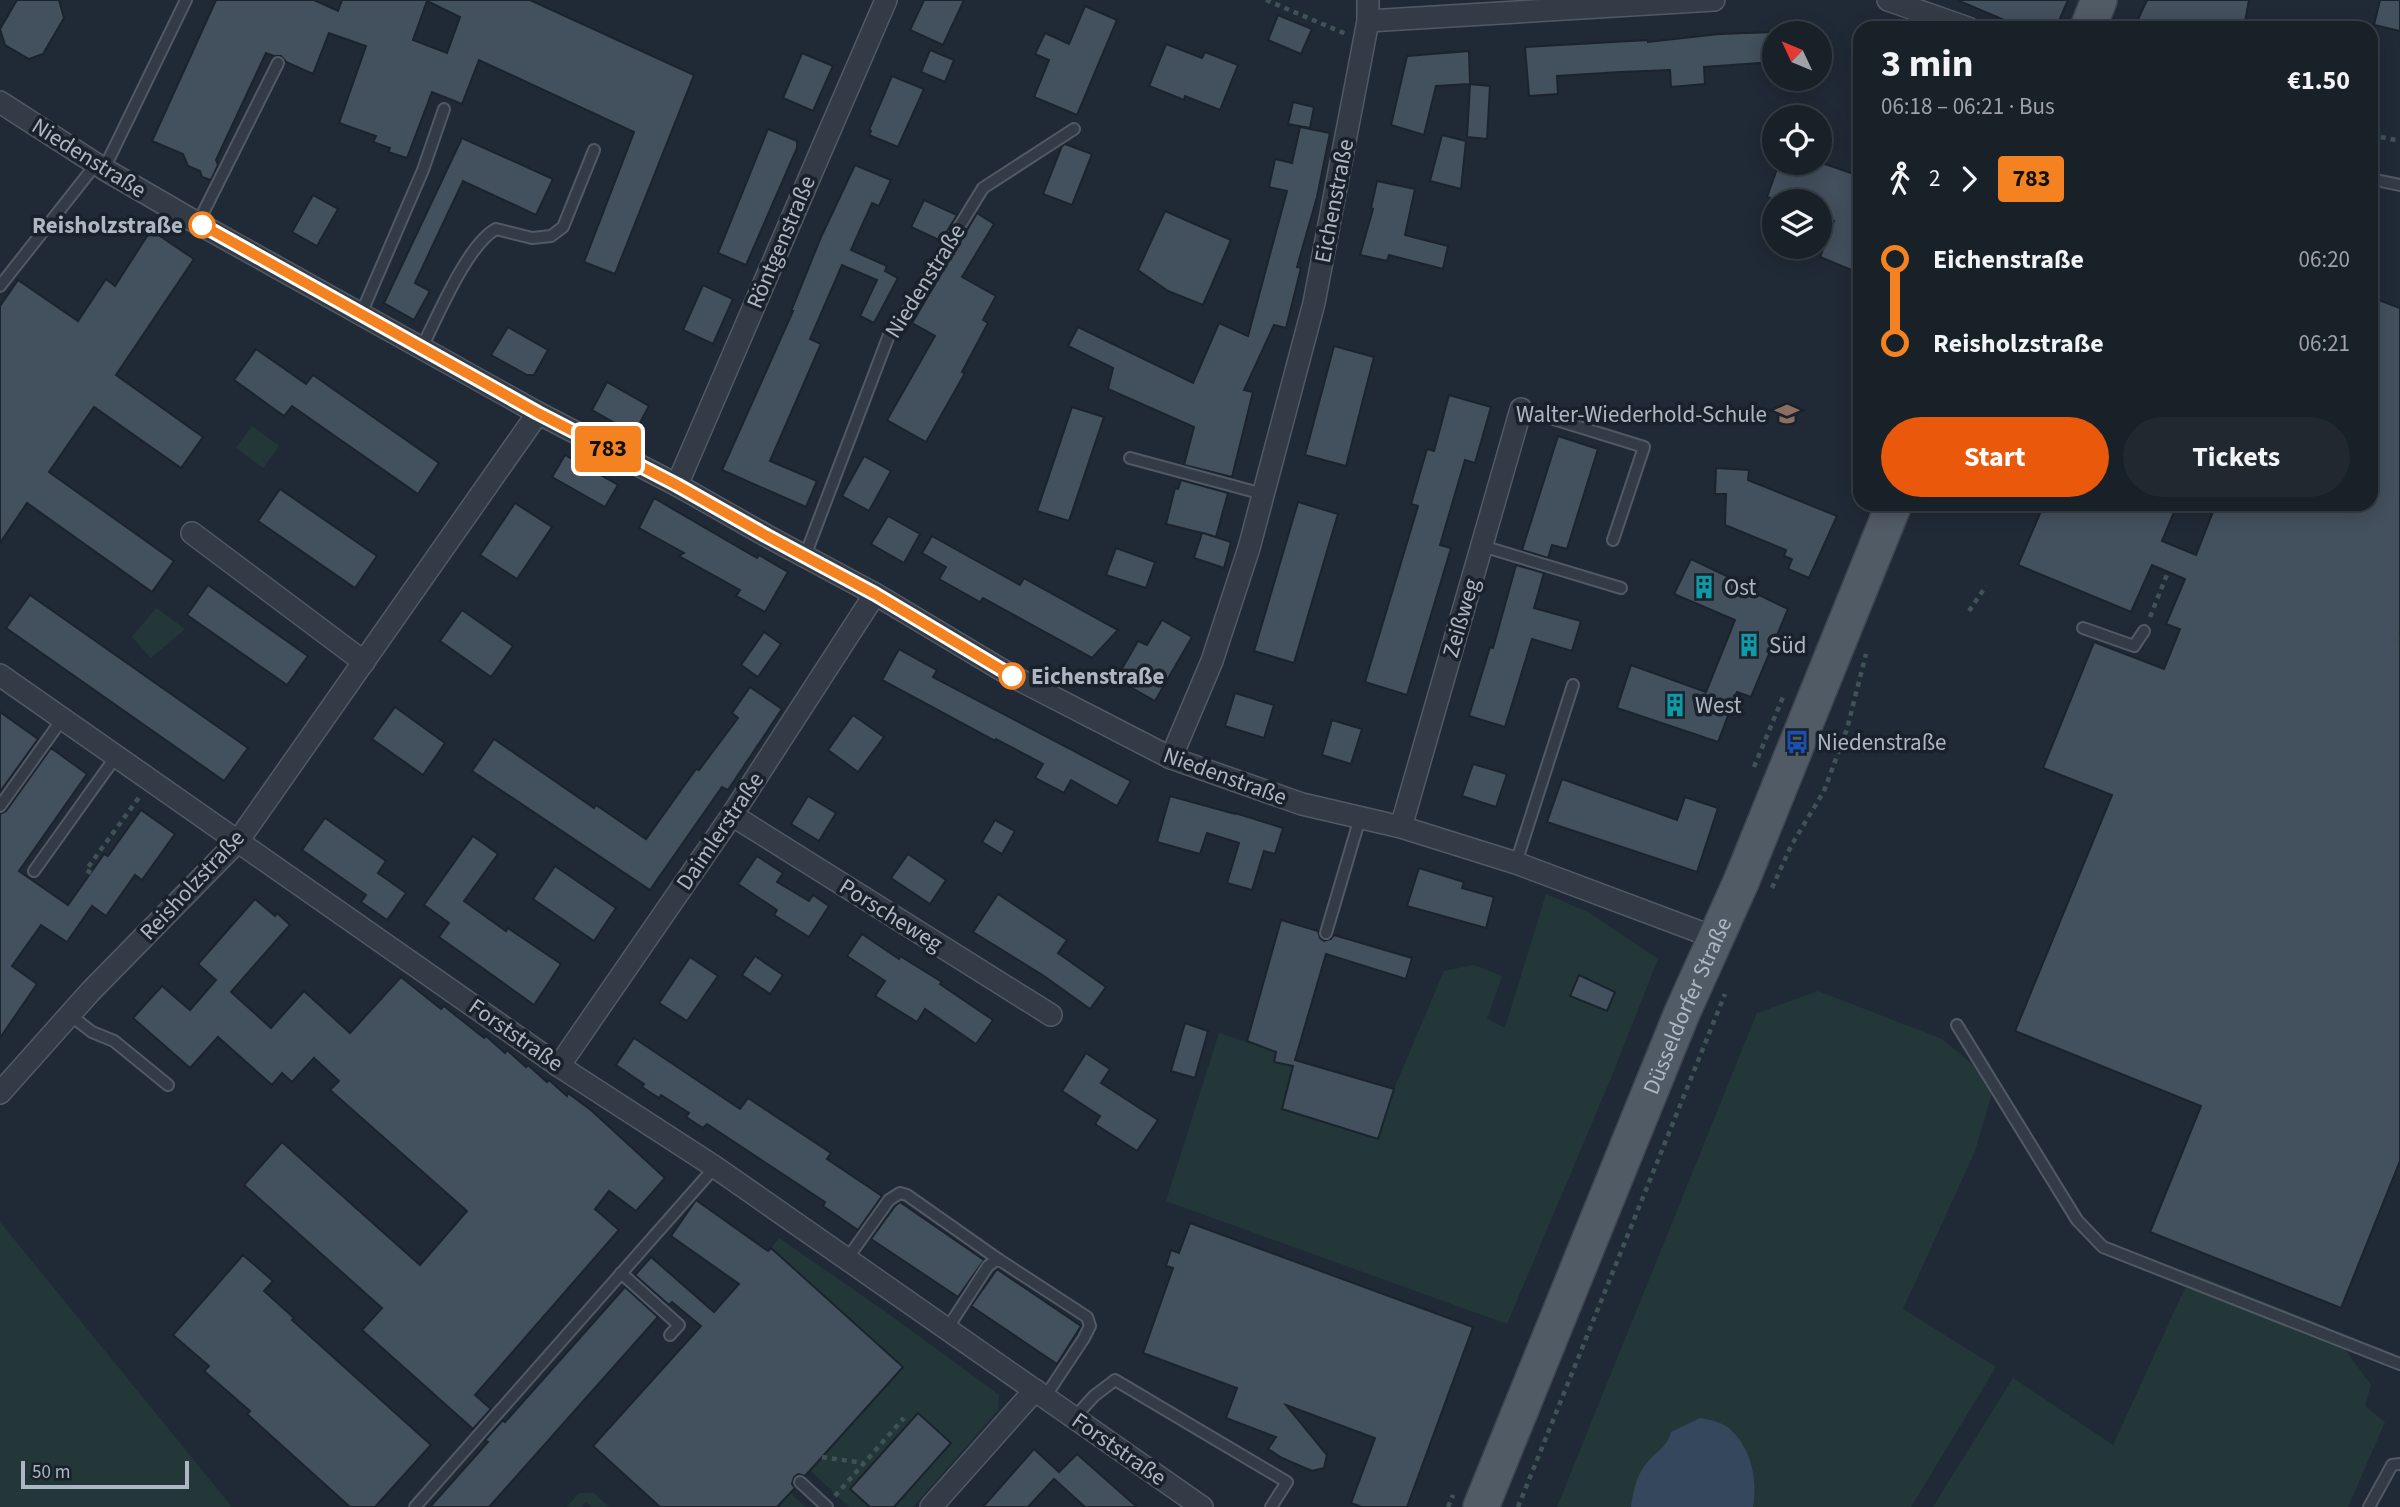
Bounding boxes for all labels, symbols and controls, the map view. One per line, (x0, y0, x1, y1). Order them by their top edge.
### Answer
north arrow (1762, 21, 1832, 91)
map controls (1762, 21, 1832, 259)
text: 3 min (1881, 37, 1973, 91)
text: €1.50 (2287, 62, 2350, 99)
text: 06:18 – 06:21 · Bus (1881, 90, 2055, 123)
button: locate (1762, 105, 1832, 175)
street label: Niedenstraße (25, 110, 153, 206)
street label: Eichenstraße (1306, 136, 1362, 266)
icon: walk (1881, 160, 1919, 198)
icon: forward (1950, 160, 1988, 198)
text: 783 (2012, 161, 2050, 196)
text: 2 (1929, 162, 1940, 195)
street label: Röntgenstraße (738, 170, 824, 314)
button: layers (1762, 189, 1832, 259)
place label: Reisholzstraße (32, 209, 183, 242)
marker: Reisholzstraße (189, 212, 215, 238)
street label: Niedenstraße (877, 217, 973, 345)
text: Eichenstraße (1933, 241, 2084, 278)
text: 06:20 (2299, 243, 2350, 276)
text: Reisholzstraße (1933, 325, 2104, 362)
text: 06:21 (2299, 327, 2350, 360)
place label: Walter-Wiederhold-Schule (1516, 398, 1767, 431)
school or university icon: Walter-Wiederhold-Schule (1773, 400, 1801, 428)
button: Start (1881, 417, 2109, 497)
button: Tickets (2123, 417, 2350, 497)
line badge: 783 (568, 426, 648, 472)
text: 783 (589, 431, 627, 466)
place label: Ost (1724, 571, 1756, 604)
building icon: Ost (1690, 573, 1718, 601)
street label: Zeißweg (1434, 574, 1488, 662)
place label: Süd (1769, 629, 1807, 662)
building icon: Süd (1735, 631, 1763, 659)
place label: Eichenstraße (1031, 660, 1165, 693)
marker: Eichenstraße (999, 663, 1025, 689)
place label: West (1695, 689, 1742, 722)
building icon: West (1661, 691, 1689, 719)
place label: Niedenstraße (1817, 726, 1946, 759)
bus stop icon: Niedenstraße (1783, 728, 1811, 756)
street label: Niedenstraße (1159, 738, 1291, 814)
street label: Daimlerstraße (668, 765, 772, 897)
street label: Reisholzstraße (132, 822, 252, 948)
street label: Porscheweg (833, 870, 949, 960)
street label: Düsseldorfer Straße (1634, 912, 1740, 1099)
street label: Forststraße (462, 990, 570, 1080)
street label: Forststraße (1065, 1404, 1173, 1494)
scale bar (21, 1458, 189, 1490)
text: 50 m (32, 1459, 70, 1486)

